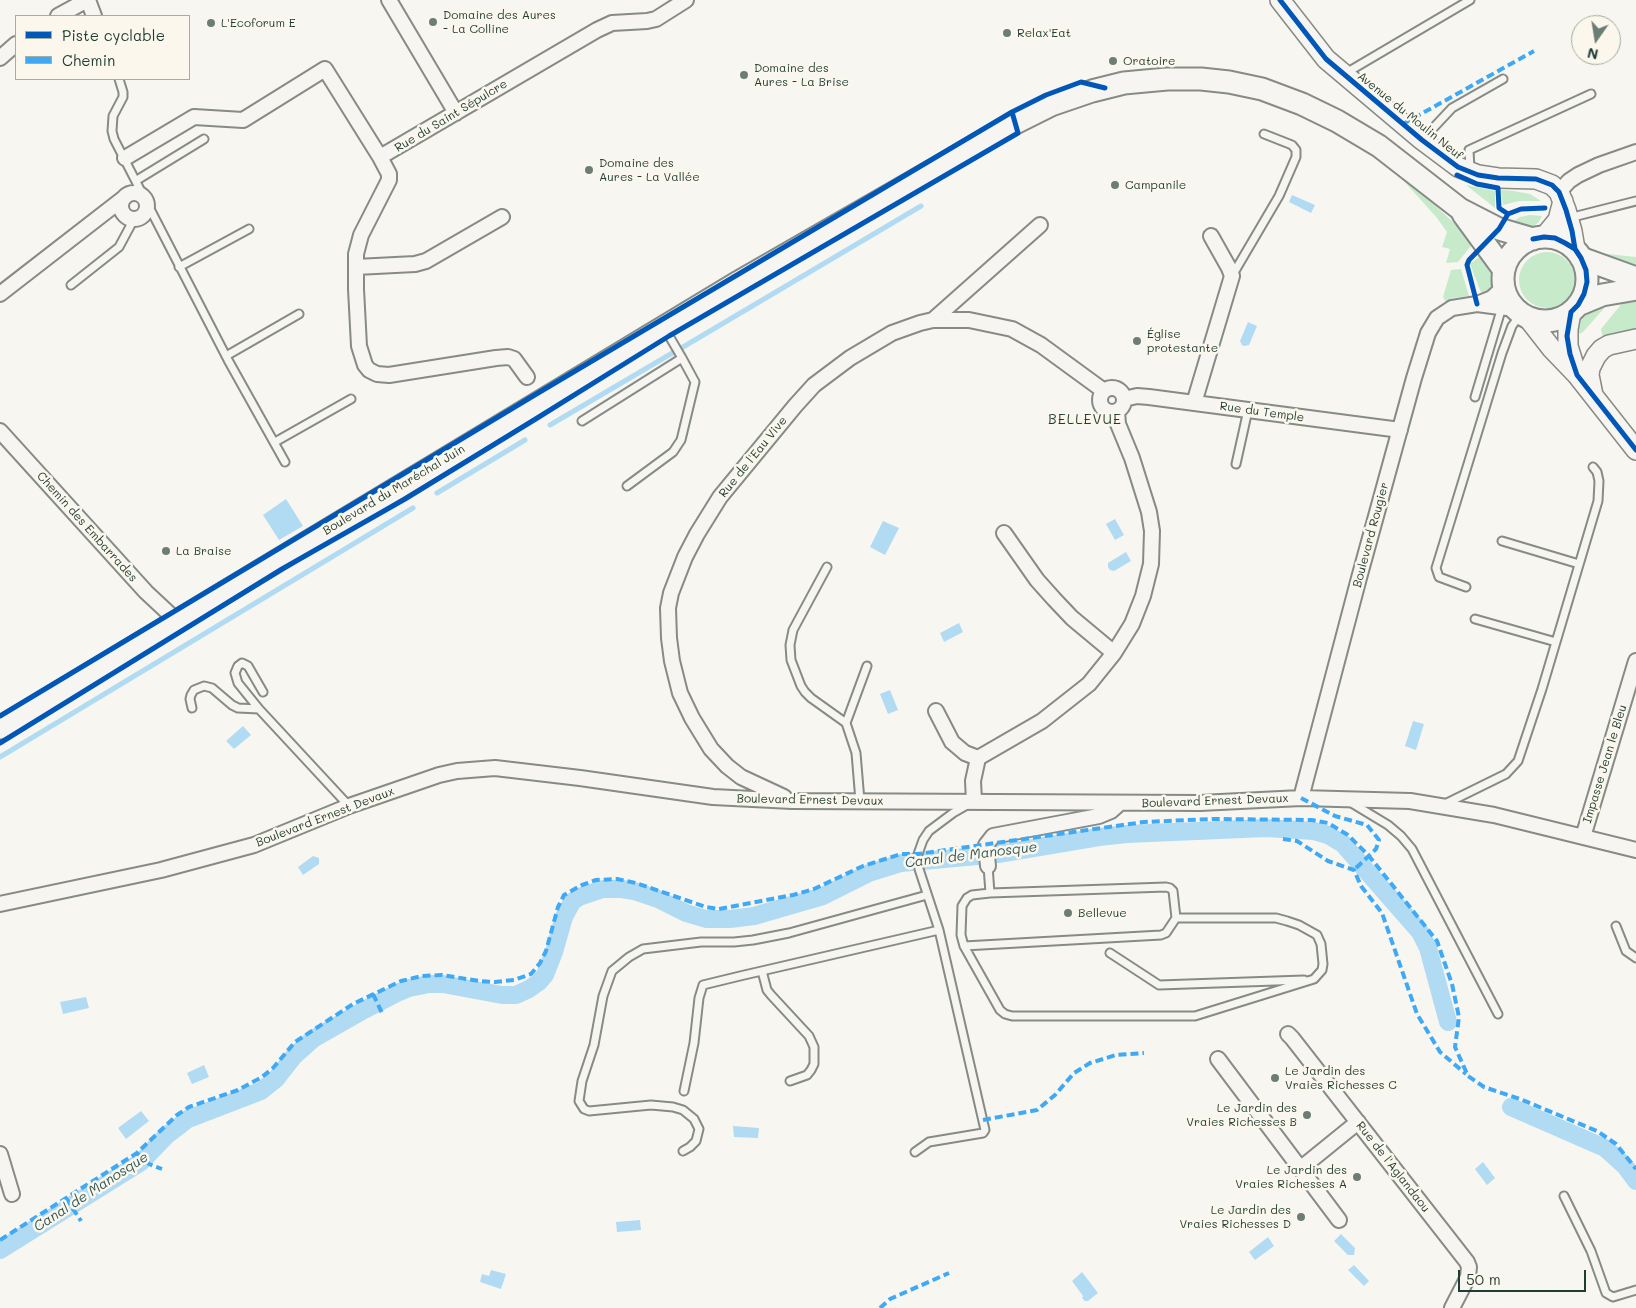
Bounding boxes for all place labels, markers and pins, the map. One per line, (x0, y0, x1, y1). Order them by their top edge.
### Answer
place label: Domaine des Aures - La Colline (443, 8, 556, 36)
place label: L'Ecoforum E (221, 16, 296, 30)
marker: Domaine des Aures - La Colline (427, 16, 439, 28)
marker: L'Ecoforum E (205, 17, 217, 29)
place label: Relax'Eat (1017, 26, 1071, 40)
marker: Relax'Eat (1001, 27, 1013, 39)
place label: Oratoire (1123, 54, 1176, 68)
marker: Oratoire (1107, 55, 1119, 67)
place label: Domaine des Aures - La Brise (754, 61, 849, 89)
marker: Domaine des Aures - La Brise (738, 69, 750, 81)
place label: Domaine des Aures - La Vallée (599, 156, 700, 184)
marker: Domaine des Aures - La Vallée (583, 164, 595, 176)
place label: Campanile (1125, 178, 1186, 192)
marker: Campanile (1109, 179, 1121, 191)
place label: Église protestante (1147, 327, 1218, 355)
marker: Église protestante (1131, 335, 1143, 347)
place label: La Braise (176, 544, 232, 558)
marker: La Braise (160, 545, 172, 557)
place label: Bellevue (1078, 906, 1127, 920)
marker: Bellevue (1062, 907, 1074, 919)
place label: Le Jardin des Vraies Richesses C (1285, 1064, 1397, 1092)
marker: Le Jardin des Vraies Richesses C (1269, 1072, 1281, 1084)
place label: Le Jardin des Vraies Richesses B (1186, 1101, 1297, 1129)
marker: Le Jardin des Vraies Richesses B (1301, 1109, 1313, 1121)
place label: Le Jardin des Vraies Richesses A (1235, 1163, 1347, 1191)
marker: Le Jardin des Vraies Richesses A (1351, 1171, 1363, 1183)
place label: Le Jardin des Vraies Richesses D (1179, 1203, 1291, 1231)
marker: Le Jardin des Vraies Richesses D (1295, 1211, 1307, 1223)

